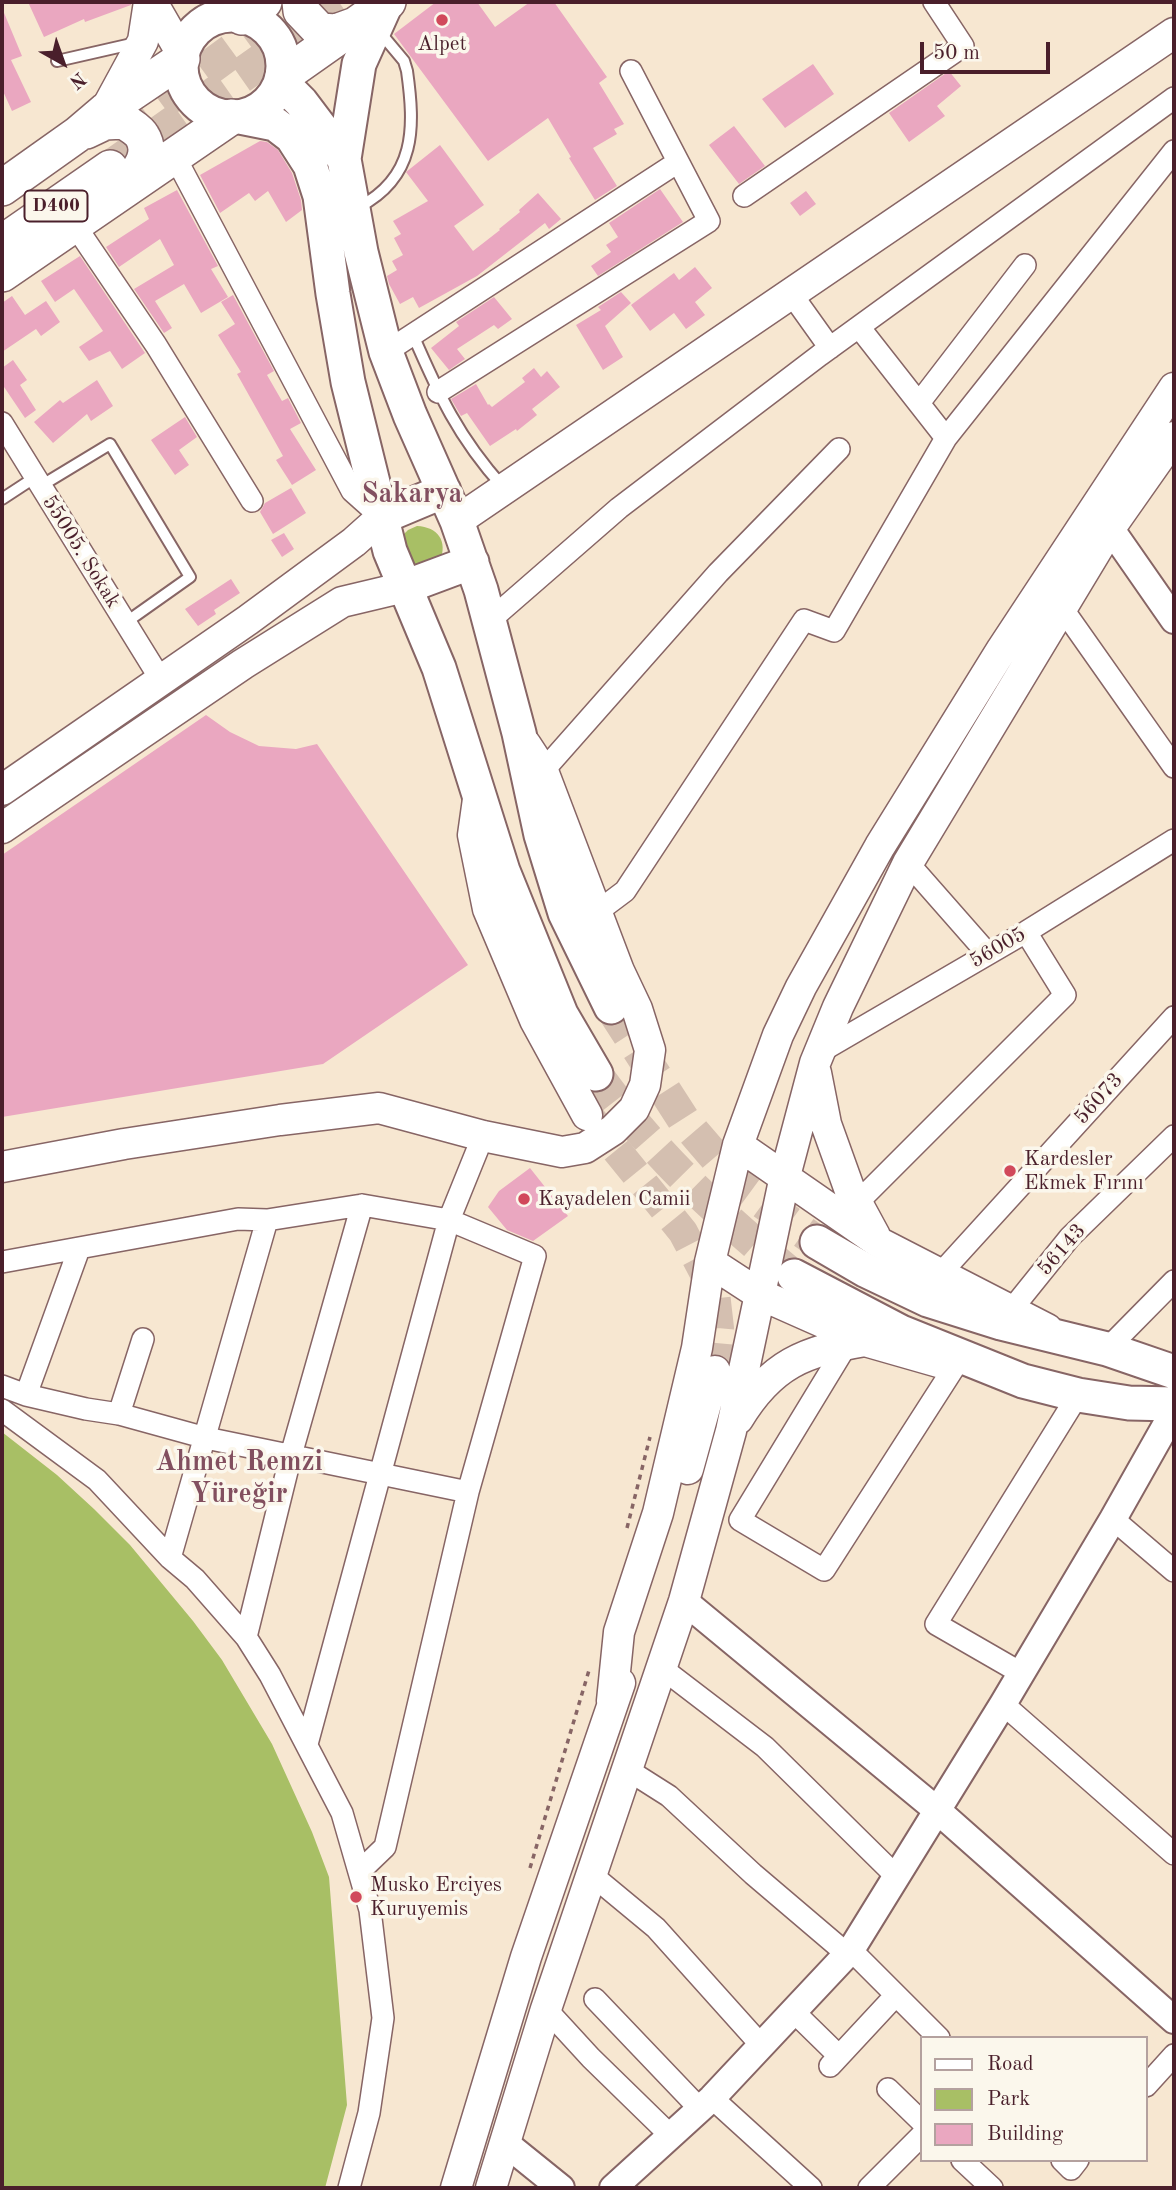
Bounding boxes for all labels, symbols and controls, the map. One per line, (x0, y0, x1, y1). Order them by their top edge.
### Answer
marker: Alpet (434, 12, 450, 28)
north arrow (28, 28, 98, 98)
scale bar (924, 28, 1054, 72)
place label: Alpet (417, 31, 467, 57)
text: 50 m (933, 43, 980, 64)
text: N (65, 68, 88, 91)
road number: D400 (24, 190, 88, 222)
district label: Sakarya (361, 478, 463, 512)
street label: 55005. Sokak (36, 491, 126, 613)
street label: 56005 (965, 922, 1031, 974)
street label: 56073 (1069, 1068, 1129, 1130)
place label: Kardesler Ekmek Fırını (1024, 1146, 1144, 1196)
marker: Kardesler Ekmek Fırını (1002, 1163, 1018, 1179)
place label: Kayadelen Camii (538, 1186, 690, 1212)
marker: Kayadelen Camii (516, 1191, 532, 1207)
street label: 56143 (1033, 1219, 1091, 1281)
district label: Ahmet Remzi Yüreğir (155, 1446, 323, 1512)
place label: Musko Erciyes Kuruyemis (370, 1872, 502, 1922)
marker: Musko Erciyes Kuruyemis (348, 1889, 364, 1905)
legend (920, 2036, 1148, 2162)
text: Road (987, 2054, 1034, 2075)
text: Park (987, 2089, 1030, 2110)
text: Building (987, 2124, 1063, 2145)

